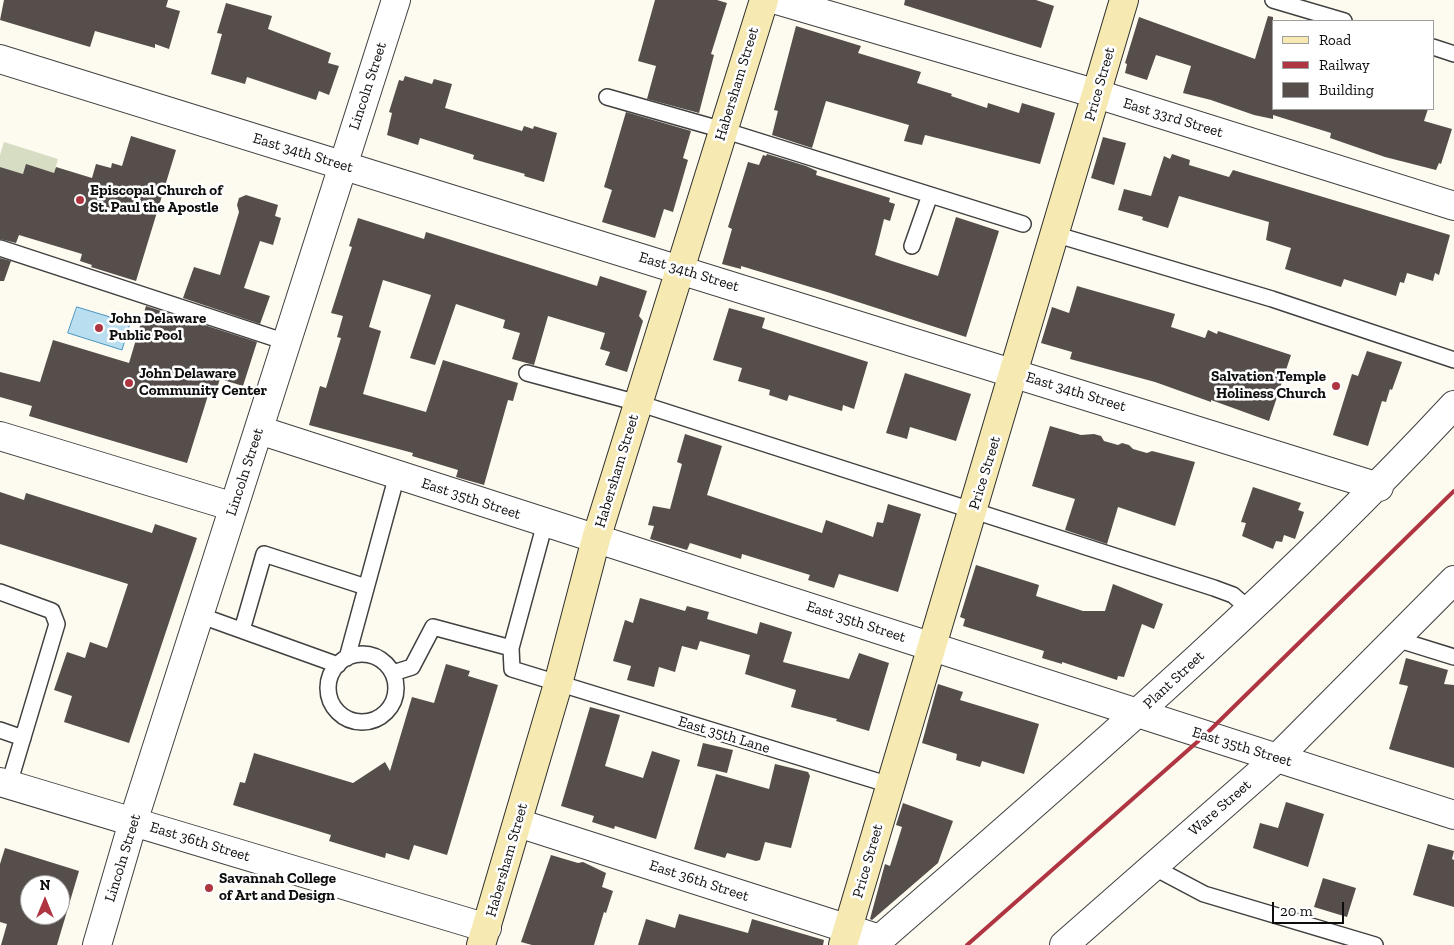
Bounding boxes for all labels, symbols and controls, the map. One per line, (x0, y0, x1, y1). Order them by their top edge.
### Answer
legend (1272, 20, 1434, 110)
street label: Habersham Street (711, 25, 763, 143)
text: Road (1319, 31, 1351, 49)
street label: Lincoln Street (345, 40, 391, 132)
street label: Price Street (1081, 45, 1119, 123)
text: Railway (1319, 56, 1370, 74)
text: Building (1319, 81, 1374, 99)
street label: East 33rd Street (1121, 94, 1225, 142)
street label: East 34th Street (251, 129, 355, 177)
place label: Episcopal Church of St. Paul the Apostle (90, 182, 222, 217)
marker: Episcopal Church of St. Paul the Apostle (74, 194, 86, 206)
street label: East 34th Street (637, 248, 741, 296)
place label: John Delaware Public Pool (109, 310, 206, 345)
marker: John Delaware Public Pool (93, 322, 105, 334)
place label: John Delaware Community Center (139, 365, 267, 400)
street label: East 34th Street (1024, 368, 1128, 416)
place label: Salvation Temple Holiness Church (1211, 368, 1326, 403)
marker: John Delaware Community Center (123, 377, 135, 389)
marker: Salvation Temple Holiness Church (1330, 380, 1342, 392)
street label: Habersham Street (591, 412, 643, 530)
street label: Lincoln Street (222, 426, 268, 518)
street label: Price Street (965, 434, 1005, 512)
street label: East 35th Street (419, 474, 523, 524)
street label: East 35th Street (804, 597, 908, 647)
street label: Plant Street (1140, 647, 1208, 713)
street label: East 35th Lane (676, 712, 772, 758)
street label: East 35th Street (1190, 723, 1294, 771)
street label: Ware Street (1185, 776, 1255, 840)
street label: Habersham Street (482, 801, 532, 919)
street label: Lincoln Street (101, 812, 145, 904)
street label: East 36th Street (148, 818, 252, 866)
street label: Price Street (849, 822, 887, 900)
street label: East 36th Street (647, 856, 751, 906)
place label: Savannah College of Art and Design (219, 870, 336, 905)
north arrow (20, 875, 70, 925)
text: N (40, 877, 50, 894)
marker: Savannah College of Art and Design (203, 882, 215, 894)
scale bar (1274, 892, 1346, 924)
text: 20 m (1280, 902, 1313, 920)

